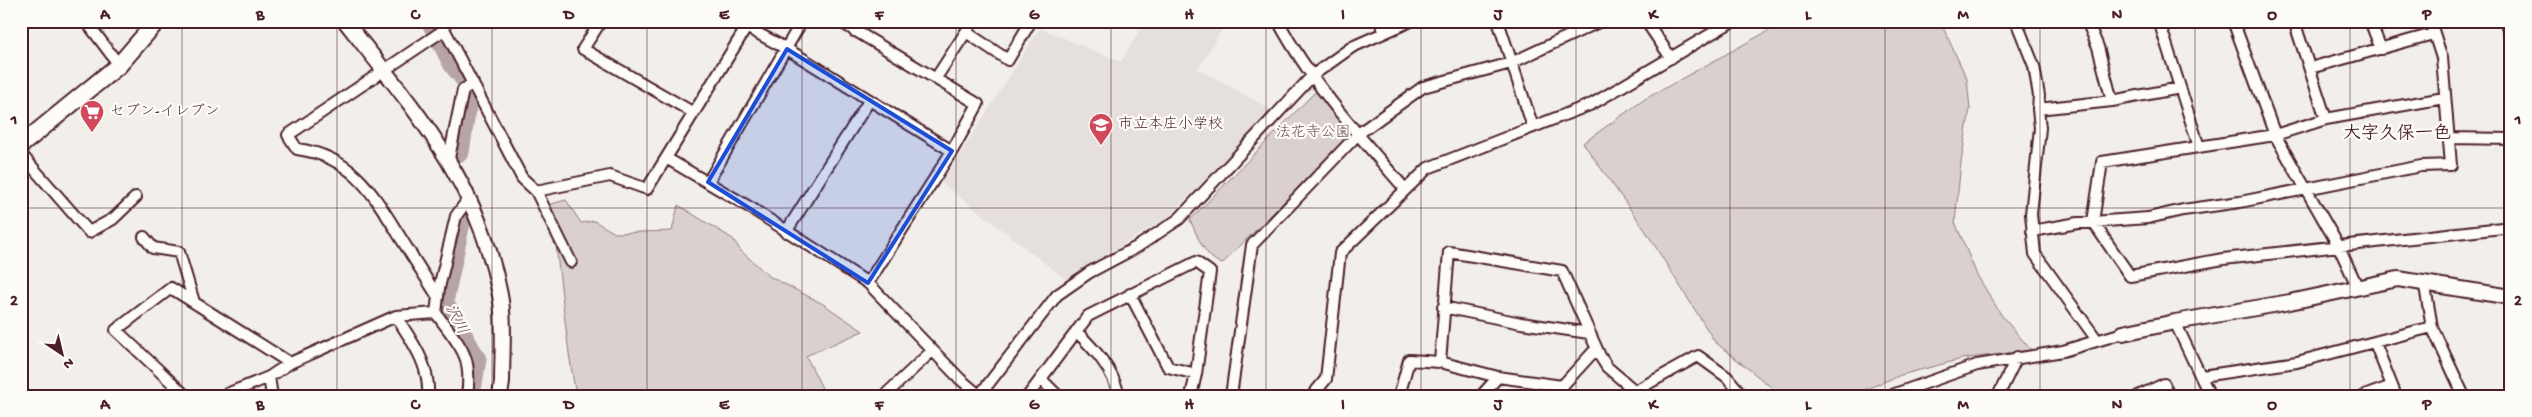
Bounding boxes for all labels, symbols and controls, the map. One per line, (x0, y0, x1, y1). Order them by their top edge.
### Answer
text: A (99, 7, 111, 26)
text: B (255, 7, 265, 26)
text: C (410, 7, 421, 26)
text: D (562, 7, 575, 26)
text: E (719, 7, 730, 26)
text: F (874, 7, 885, 26)
text: G (1029, 7, 1040, 26)
text: H (1184, 7, 1194, 26)
text: I (1341, 7, 1345, 26)
text: J (1493, 7, 1504, 26)
text: K (1648, 7, 1660, 26)
text: L (1805, 7, 1812, 26)
text: M (1957, 7, 1969, 26)
text: N (2112, 7, 2123, 26)
text: O (2267, 7, 2277, 26)
text: P (2422, 7, 2433, 26)
supermarket icon: セブン-イレブン (79, 99, 105, 133)
place label: セブン-イレブン (110, 103, 220, 121)
text: 1 (10, 112, 17, 131)
school or university icon: 市立本庄小学校 (1088, 112, 1114, 146)
text: 1 (2514, 112, 2521, 131)
place label: 市立本庄小学校 (1118, 115, 1223, 134)
park label: 法花寺公園 (1275, 123, 1351, 142)
district label: 大字久保一色 (2343, 123, 2451, 145)
text: 2 (10, 293, 18, 312)
text: 2 (2514, 293, 2522, 312)
water label: 沢川 (439, 301, 472, 339)
north arrow (38, 330, 88, 380)
text: N (59, 353, 77, 372)
text: A (99, 397, 111, 416)
text: B (255, 397, 265, 416)
text: C (410, 397, 421, 416)
text: D (562, 397, 575, 416)
text: E (719, 397, 730, 416)
text: F (874, 397, 885, 416)
text: G (1029, 397, 1040, 416)
text: H (1184, 397, 1194, 416)
text: I (1341, 397, 1345, 416)
text: J (1493, 397, 1504, 416)
text: K (1648, 397, 1660, 416)
text: L (1805, 397, 1812, 416)
text: M (1957, 397, 1969, 416)
text: N (2112, 397, 2123, 416)
text: O (2267, 397, 2277, 416)
text: P (2422, 397, 2433, 416)

